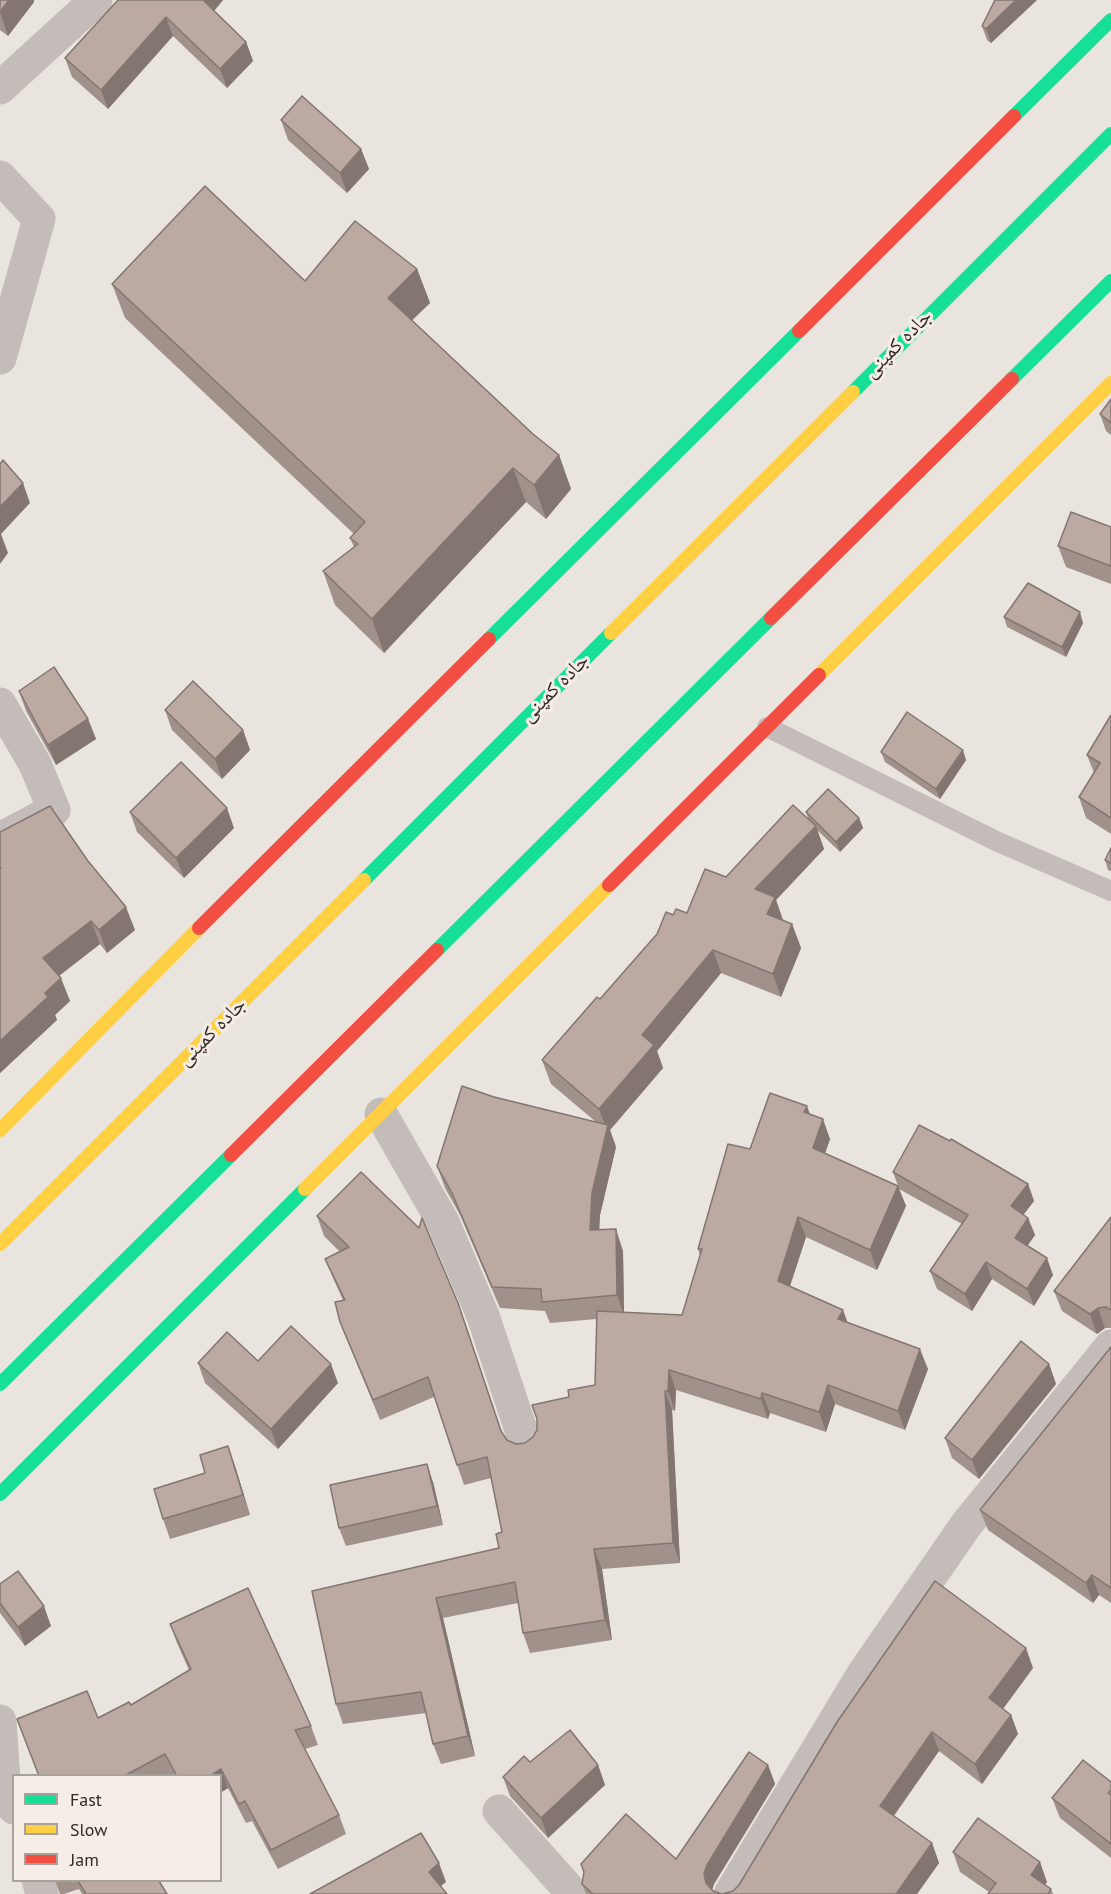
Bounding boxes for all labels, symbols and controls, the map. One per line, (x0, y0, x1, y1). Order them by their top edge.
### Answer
street label: جاده کمپنی (858, 304, 938, 384)
street label: جاده کمپنی (515, 648, 595, 728)
street label: جاده کمپنی (172, 992, 252, 1072)
legend (12, 1774, 222, 1882)
text: Fast (70, 1788, 102, 1811)
text: Slow (70, 1818, 108, 1841)
text: Jam (70, 1848, 99, 1871)

